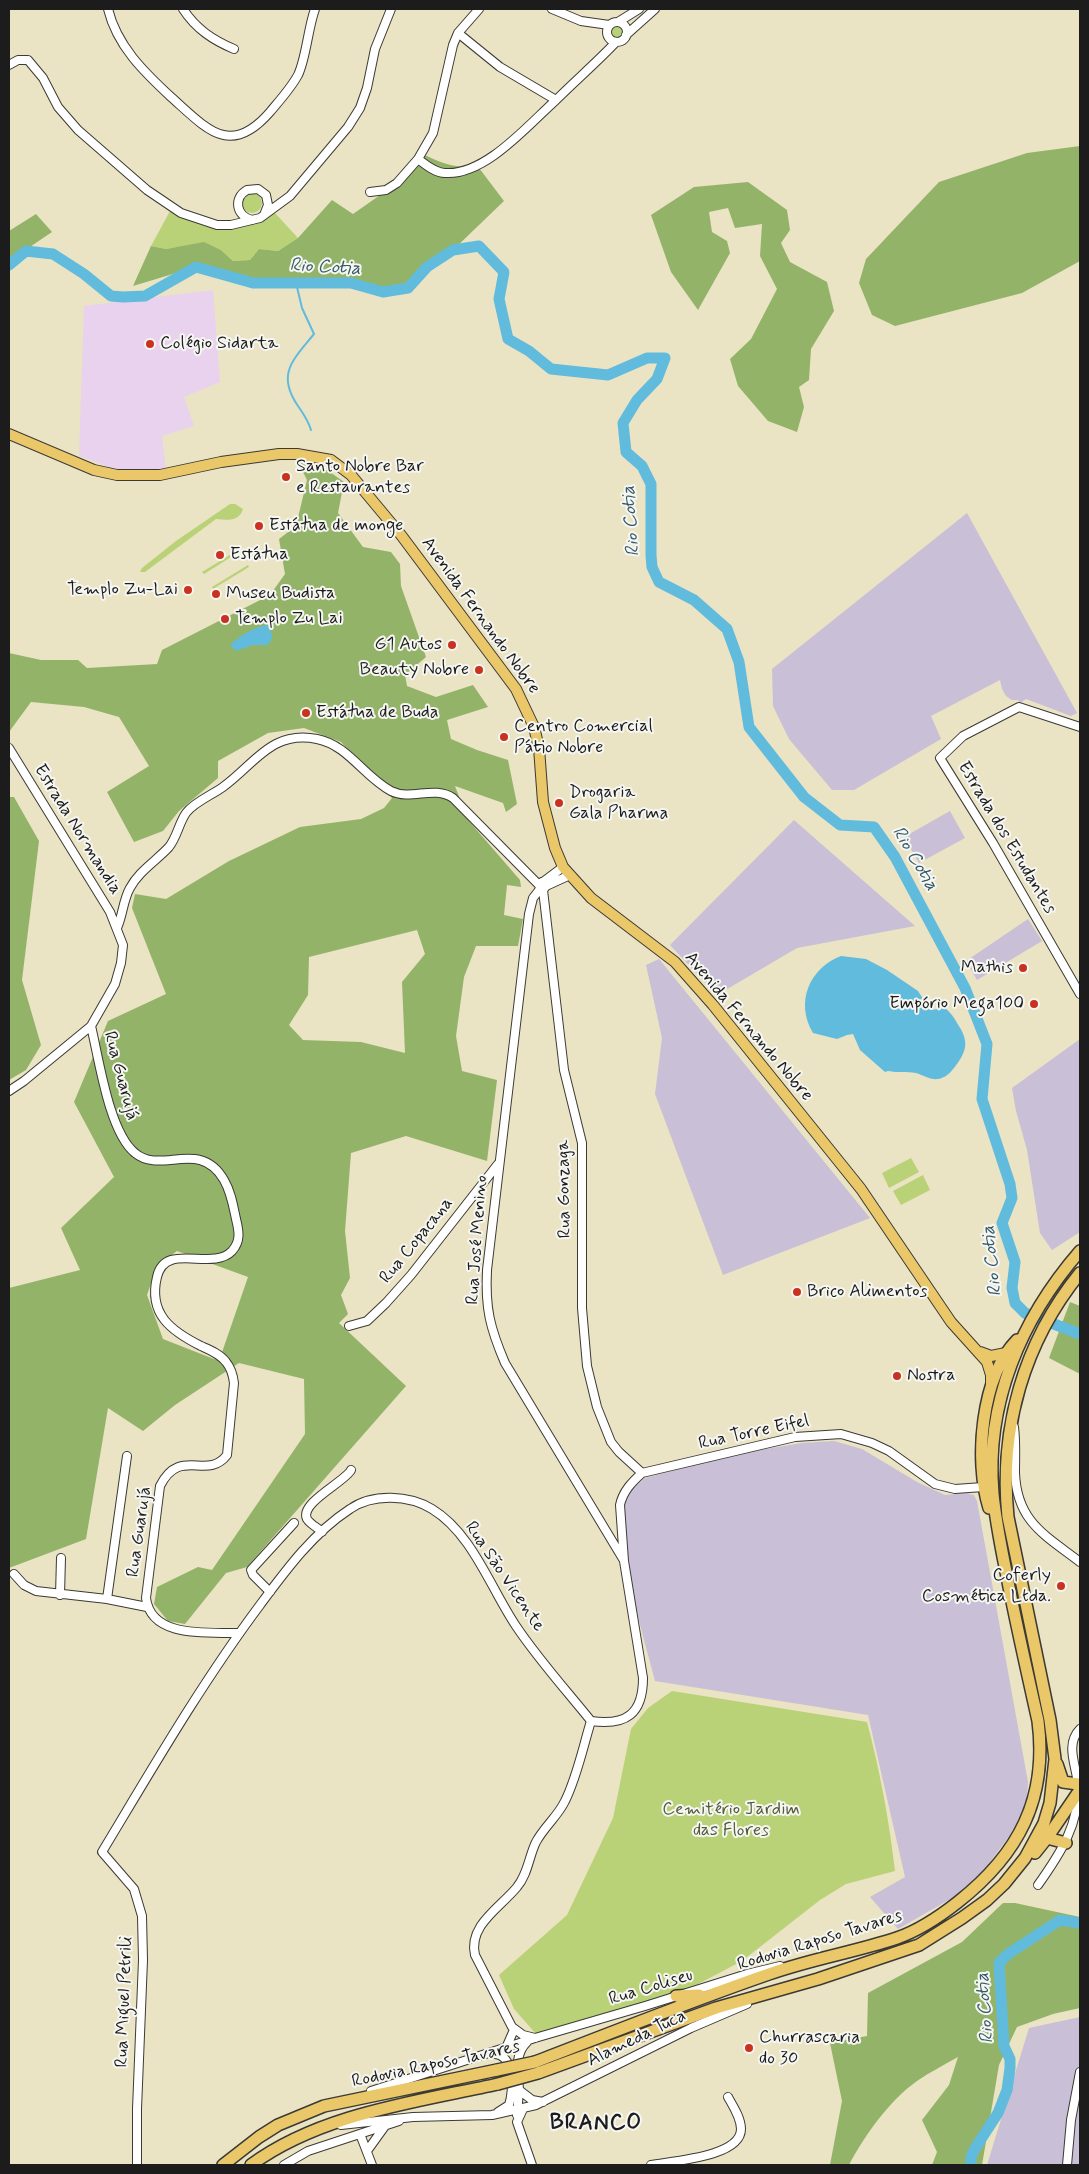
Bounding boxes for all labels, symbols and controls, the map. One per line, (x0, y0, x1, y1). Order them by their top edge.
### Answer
water label: Rio Cotia (289, 255, 361, 281)
place label: Colégio Sidarta (160, 333, 278, 355)
marker: Colégio Sidarta (144, 338, 156, 350)
place label: Santo Nobre Bar e Restaurantes (296, 456, 424, 498)
marker: Santo Nobre Bar e Restaurantes (280, 471, 292, 483)
water label: Rio Cotia (618, 485, 646, 557)
place label: Estátua de monge (269, 515, 403, 537)
marker: Estátua de monge (253, 520, 265, 532)
street label: Avenida Fernando Nobre (416, 533, 544, 699)
place label: Estátua (230, 544, 288, 566)
marker: Estátua (214, 549, 226, 561)
place label: Templo Zu-Lai (67, 579, 178, 601)
place label: Museu Budista (226, 583, 335, 605)
marker: Templo Zu-Lai (182, 584, 194, 596)
marker: Museu Budista (210, 588, 222, 600)
place label: Templo Zu Lai (235, 608, 343, 630)
marker: Templo Zu Lai (219, 613, 231, 625)
place label: G1 Autos (375, 634, 442, 656)
marker: G1 Autos (446, 639, 458, 651)
place label: Beauty Nobre (360, 659, 469, 681)
marker: Beauty Nobre (473, 664, 485, 676)
place label: Estátua de Buda (316, 702, 439, 724)
marker: Estátua de Buda (300, 707, 312, 719)
place label: Centro Comercial Pátio Nobre (514, 716, 653, 759)
marker: Centro Comercial Pátio Nobre (498, 731, 510, 743)
street label: Estrada dos Estudantes (952, 758, 1060, 918)
street label: Estrada Normandia (28, 761, 126, 899)
place label: Drogaria Gala Pharma (569, 782, 668, 824)
marker: Drogaria Gala Pharma (553, 797, 565, 809)
water label: Rio Cotia (886, 823, 942, 895)
street label: Avenida Fernando Nobre (679, 948, 817, 1106)
place label: Mathis (961, 957, 1013, 979)
marker: Mathis (1017, 962, 1029, 974)
place label: Empório Mega100 (889, 993, 1024, 1015)
marker: Empório Mega100 (1028, 998, 1040, 1010)
street label: Rua Guarujá (98, 1029, 142, 1123)
street label: Rua Gonzaga (553, 1140, 577, 1238)
street label: Rua José Menino (463, 1174, 493, 1306)
street label: Rua Copacana (376, 1193, 458, 1289)
water label: Rio Cotia (978, 1224, 1008, 1298)
place label: Brico Alimentos (807, 1281, 927, 1303)
marker: Brico Alimentos (791, 1286, 803, 1298)
place label: Nostra (907, 1365, 955, 1387)
marker: Nostra (891, 1370, 903, 1382)
street label: Rua Torre Eifel (697, 1411, 811, 1455)
street label: Rua Guarujá (123, 1485, 157, 1579)
street label: Rua São Vicente (459, 1518, 549, 1636)
place label: Coferly Cosmética Ltda. (922, 1565, 1051, 1608)
marker: Coferly Cosmética Ltda. (1055, 1580, 1067, 1592)
park label: Cemitério Jardim das Flores (662, 1799, 800, 1842)
street label: Rodovia Raposo Tavares (735, 1906, 905, 1976)
street label: Rua Miguel Petrili (112, 1936, 138, 2068)
street label: Rua Coliseu (607, 1965, 695, 2011)
water label: Rio Cotia (972, 1972, 1000, 2044)
street label: Alameda Tuca (584, 2006, 690, 2072)
place label: Churrascaria do 30 (759, 2027, 860, 2070)
street label: Rodovia Raposo Tavares (350, 2037, 522, 2093)
marker: Churrascaria do 30 (743, 2042, 755, 2054)
district label: BRANCO (550, 2111, 642, 2137)

